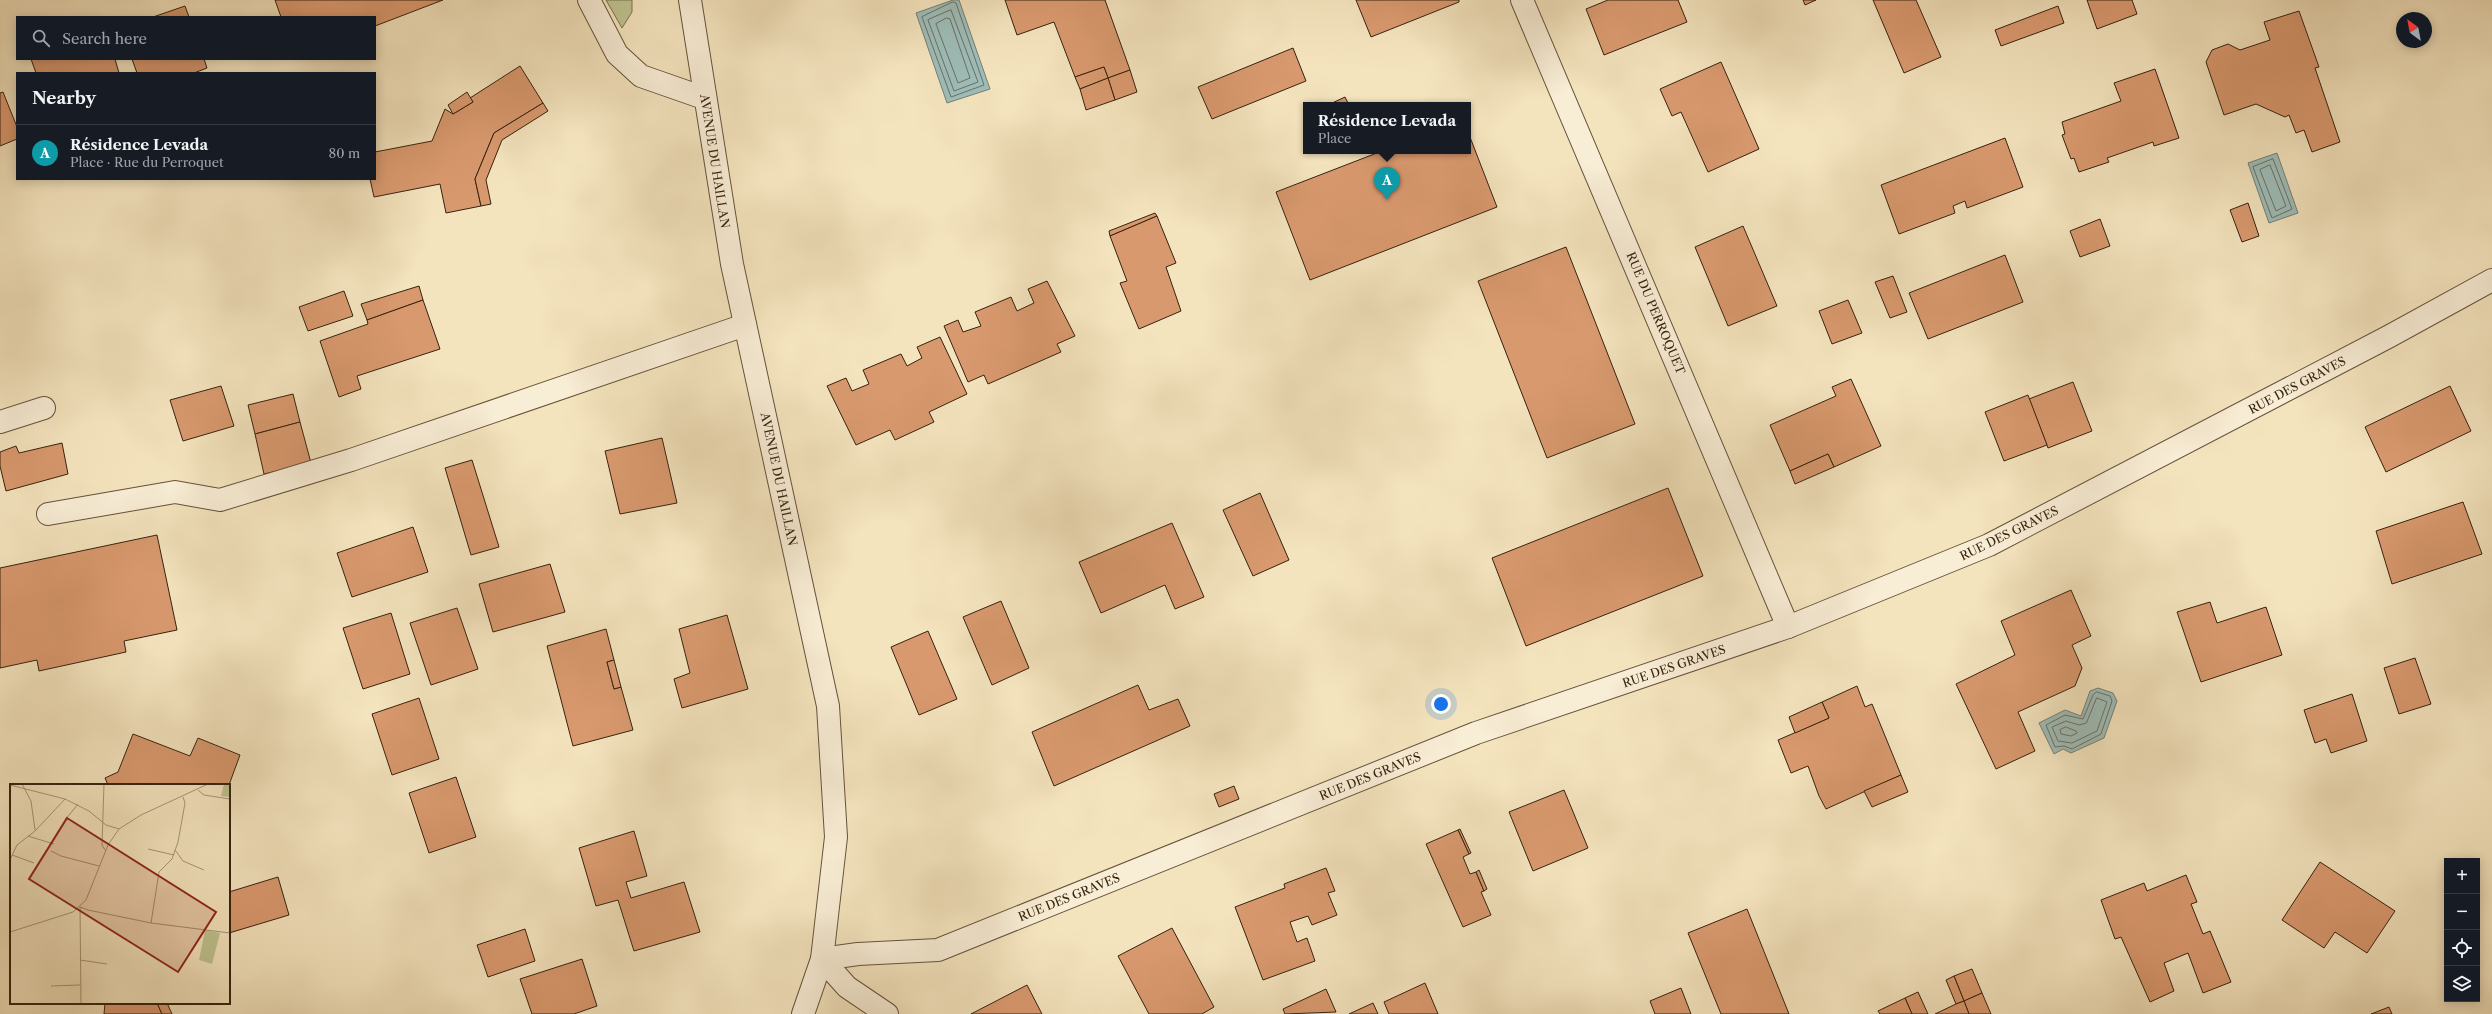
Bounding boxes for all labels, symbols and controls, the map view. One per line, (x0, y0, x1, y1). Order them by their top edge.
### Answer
north arrow (2396, 12, 2432, 48)
search box (16, 16, 376, 60)
icon: search (30, 27, 52, 49)
text: Search here (62, 29, 147, 48)
text: Nearby (32, 88, 96, 108)
street label: AVENUE DU HAILLAN (697, 92, 733, 229)
popup (1303, 102, 1471, 154)
text: Résidence Levada (1318, 111, 1456, 130)
text: Place (1318, 130, 1351, 146)
text: Résidence Levada (70, 135, 208, 154)
text: A (40, 145, 50, 161)
text: 80 m (328, 145, 360, 161)
text: Place · Rue du Perroquet (70, 154, 224, 170)
pin: A (1374, 167, 1400, 200)
street label: RUE DU PERROQUET (1623, 250, 1689, 376)
street label: RUE DES GRAVES (2246, 353, 2348, 417)
street label: AVENUE DU HAILLAN (757, 410, 800, 547)
street label: RUE DES GRAVES (1957, 503, 2061, 563)
street label: RUE DES GRAVES (1620, 641, 1728, 691)
your location (1431, 694, 1451, 714)
street label: RUE DES GRAVES (1317, 749, 1423, 803)
inset map (10, 784, 230, 1004)
map controls (2444, 858, 2480, 1002)
button: + (2444, 858, 2480, 894)
street label: RUE DES GRAVES (1016, 870, 1122, 924)
button: − (2444, 894, 2480, 930)
button: locate (2444, 930, 2480, 966)
button: layers (2444, 966, 2480, 1002)

